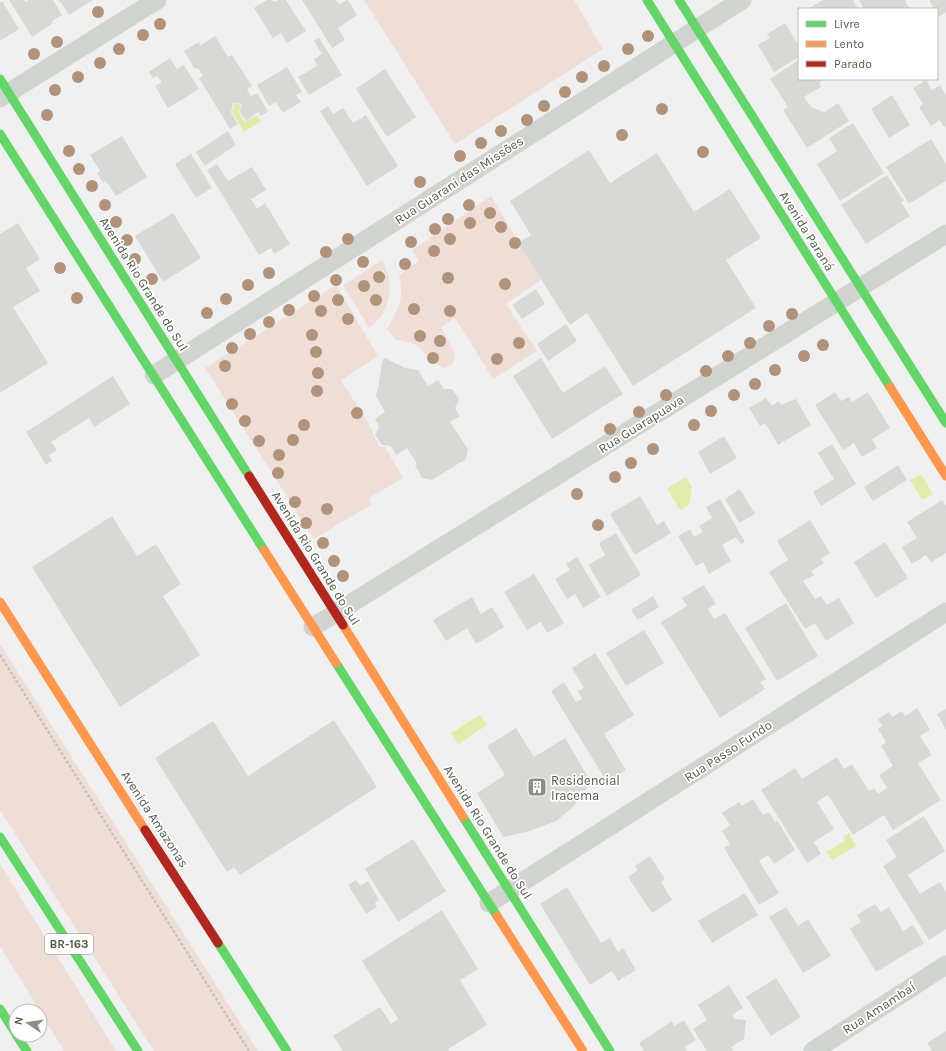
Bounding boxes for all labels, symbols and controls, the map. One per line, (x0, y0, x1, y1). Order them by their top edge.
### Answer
legend (798, 8, 938, 80)
text: Livre (834, 17, 860, 31)
text: Lento (834, 37, 864, 51)
text: Parado (834, 57, 872, 71)
street label: Rua Guarani das Missões (392, 133, 526, 227)
street label: Avenida Paraná (776, 188, 838, 274)
street label: Avenida Rio Grande do Sul (97, 214, 191, 354)
street label: Rua Guarapuava (596, 392, 686, 456)
street label: Avenida Rio Grande do Sul (269, 488, 363, 628)
street label: Rua Passo Fundo (681, 717, 775, 785)
street label: Avenida Rio Grande do Sul (441, 762, 535, 902)
street label: Avenida Amazonas (118, 768, 192, 870)
place label: Residencial Iracema (551, 773, 620, 803)
building icon: Residencial Iracema (526, 776, 548, 798)
road number: BR-163 (45, 934, 93, 954)
street label: Rua Amambaí (840, 979, 918, 1037)
north arrow (8, 1003, 48, 1043)
text: N (12, 1016, 26, 1026)

